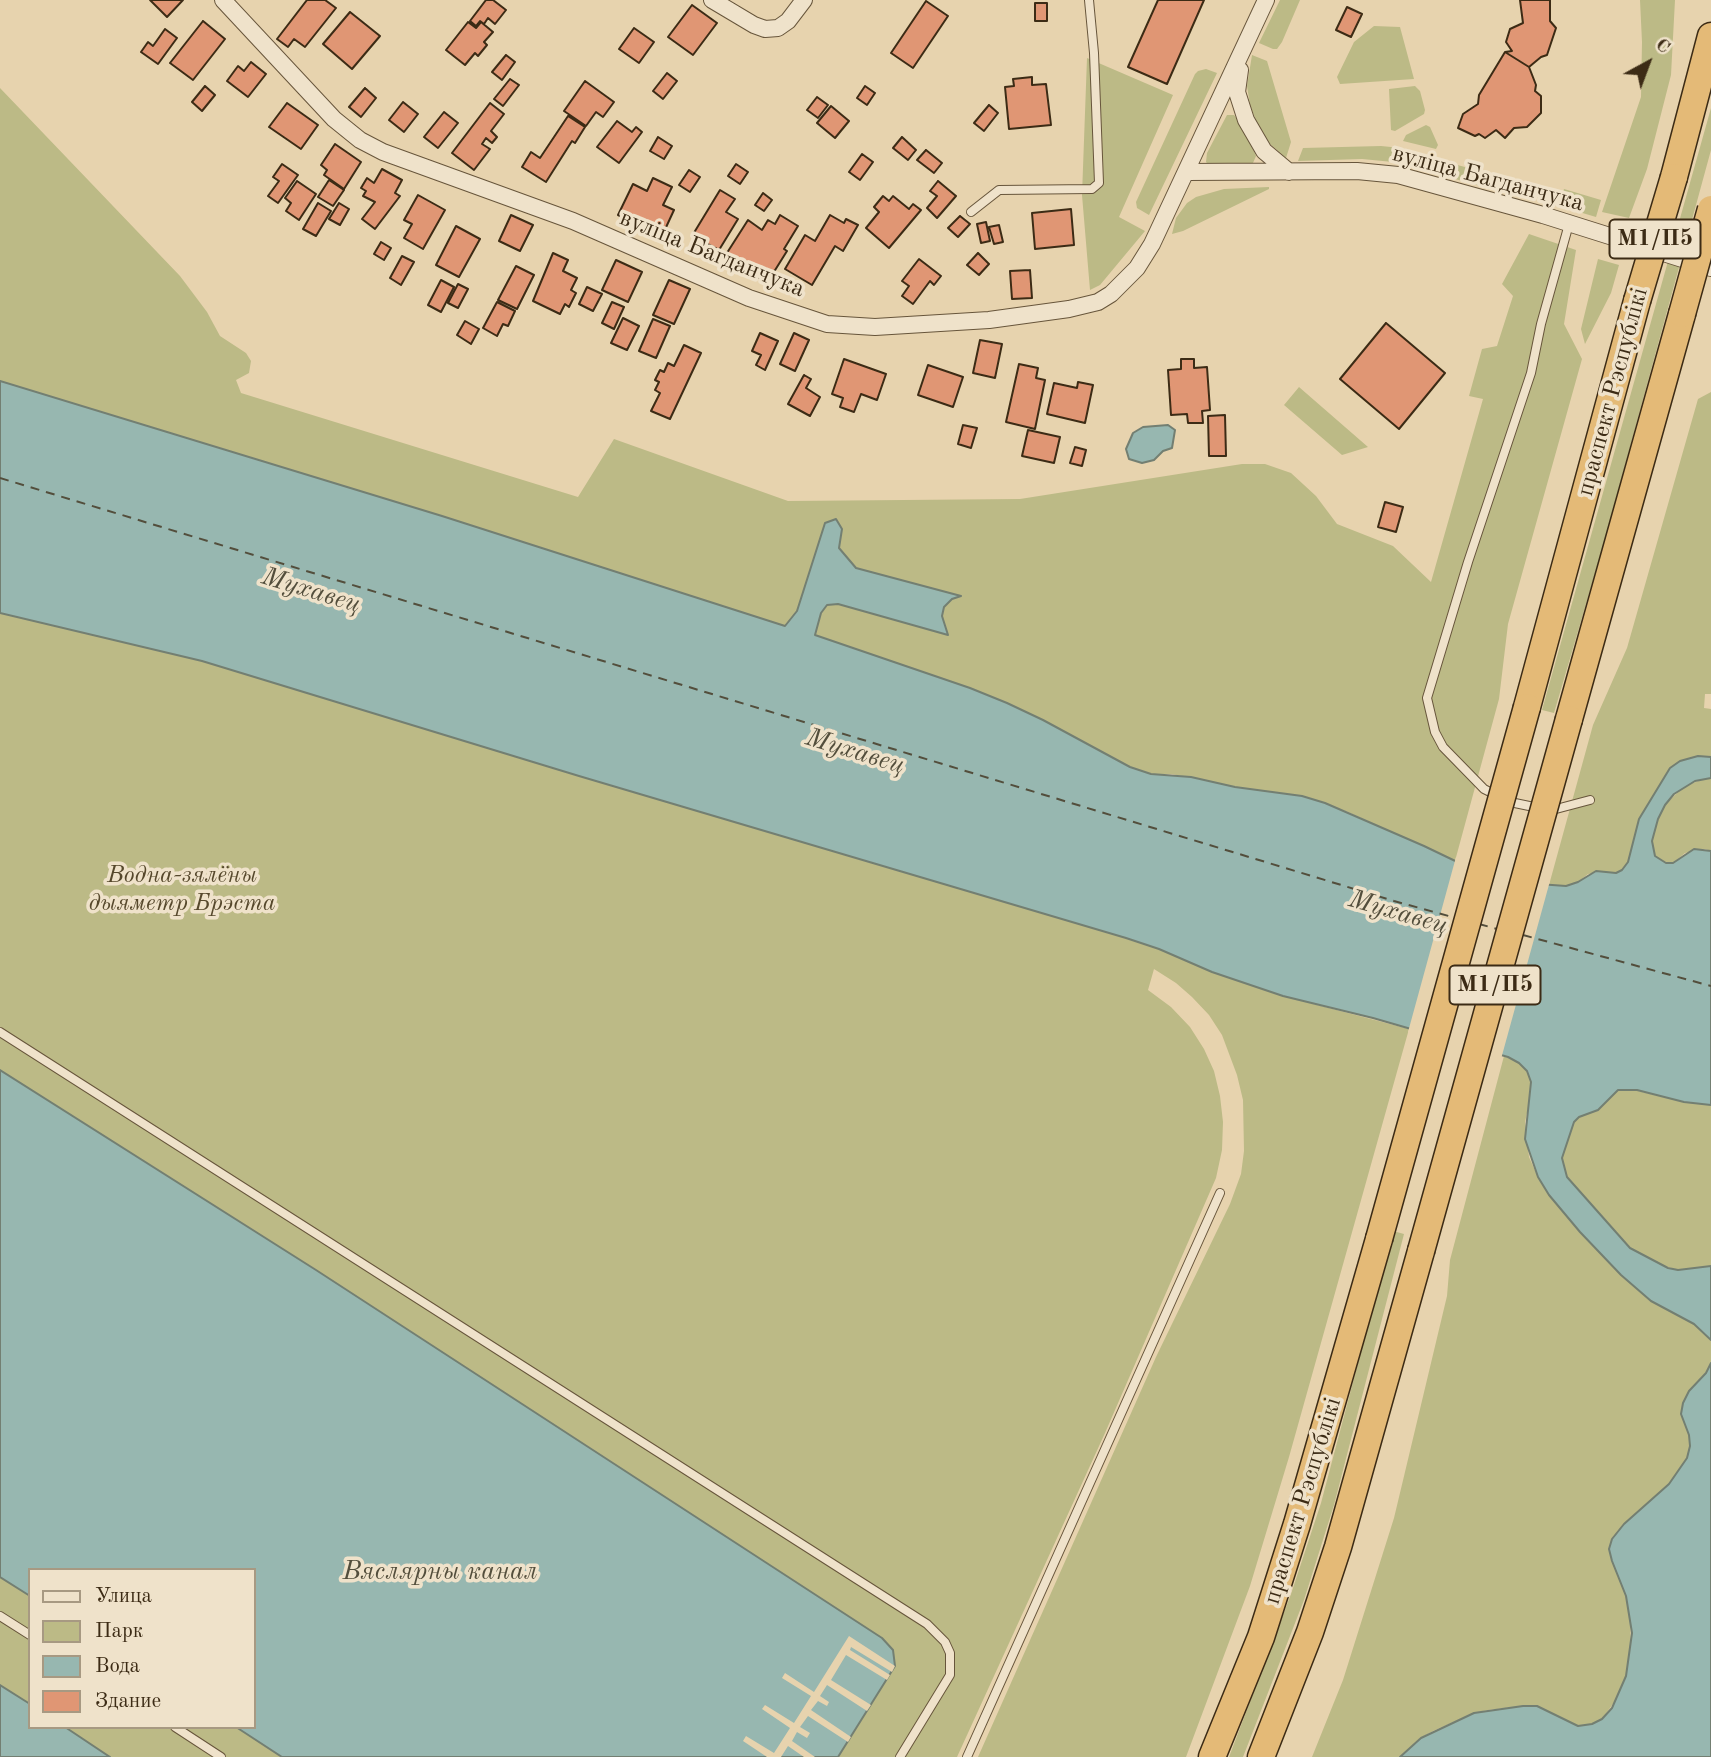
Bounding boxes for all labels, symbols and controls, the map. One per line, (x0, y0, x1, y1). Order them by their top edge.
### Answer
north arrow (1613, 28, 1683, 98)
text: С (1651, 35, 1673, 58)
street label: вуліца Багданчука (1389, 140, 1587, 218)
street label: вуліца Багданчука (615, 204, 809, 304)
road number: М1/П5 (1610, 220, 1700, 258)
street label: праспект Рэспублікі (1571, 285, 1655, 499)
water label: Мухавец (258, 561, 364, 621)
water label: Мухавец (802, 722, 908, 782)
park label: Водна-зялёны дыяметр Брэста (88, 862, 276, 918)
water label: Мухавец (1345, 884, 1451, 942)
road number: М1/П5 (1450, 966, 1540, 1004)
street label: праспект Рэспублікі (1258, 1394, 1348, 1608)
water label: Вяслярны канал (343, 1556, 537, 1588)
legend (28, 1568, 256, 1729)
text: Улица (95, 1586, 152, 1607)
text: Парк (95, 1621, 143, 1642)
text: Вода (95, 1656, 140, 1677)
text: Здание (95, 1691, 161, 1712)

